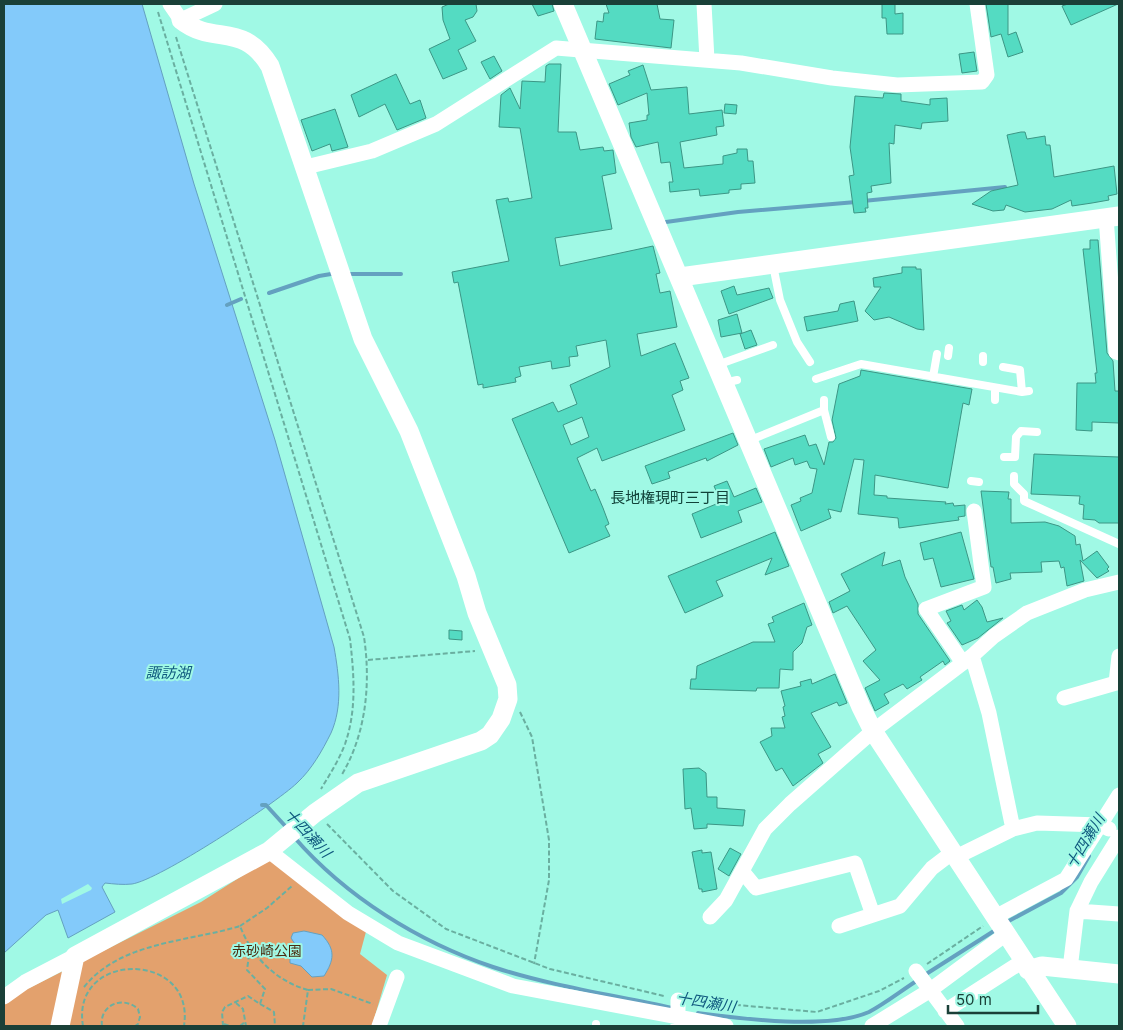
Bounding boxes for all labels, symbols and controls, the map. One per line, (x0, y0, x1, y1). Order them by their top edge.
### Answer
district label: 長地権現町三丁目 (610, 488, 730, 507)
water label: 諏訪湖 (145, 663, 192, 682)
water label: 十四瀬川 (281, 805, 337, 863)
water label: 十四瀬川 (1061, 809, 1110, 872)
park label: 赤砂崎公園 (232, 942, 302, 959)
scale bar (948, 982, 1038, 1014)
water label: 十四瀬川 (675, 988, 739, 1016)
text: 50 m (956, 990, 992, 1009)

